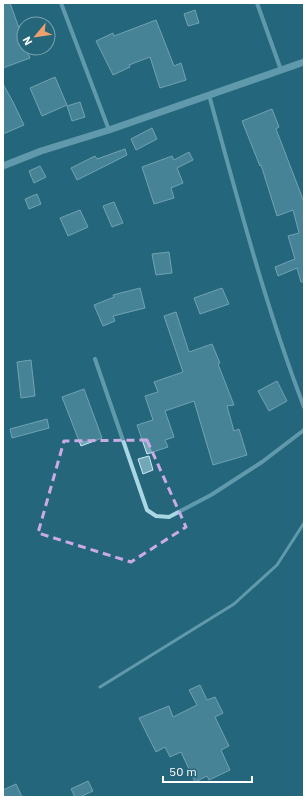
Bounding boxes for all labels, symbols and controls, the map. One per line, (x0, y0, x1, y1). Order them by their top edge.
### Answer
north arrow (16, 16, 56, 56)
text: N (19, 34, 35, 48)
scale bar (163, 758, 252, 784)
text: 50 m (169, 764, 197, 779)

